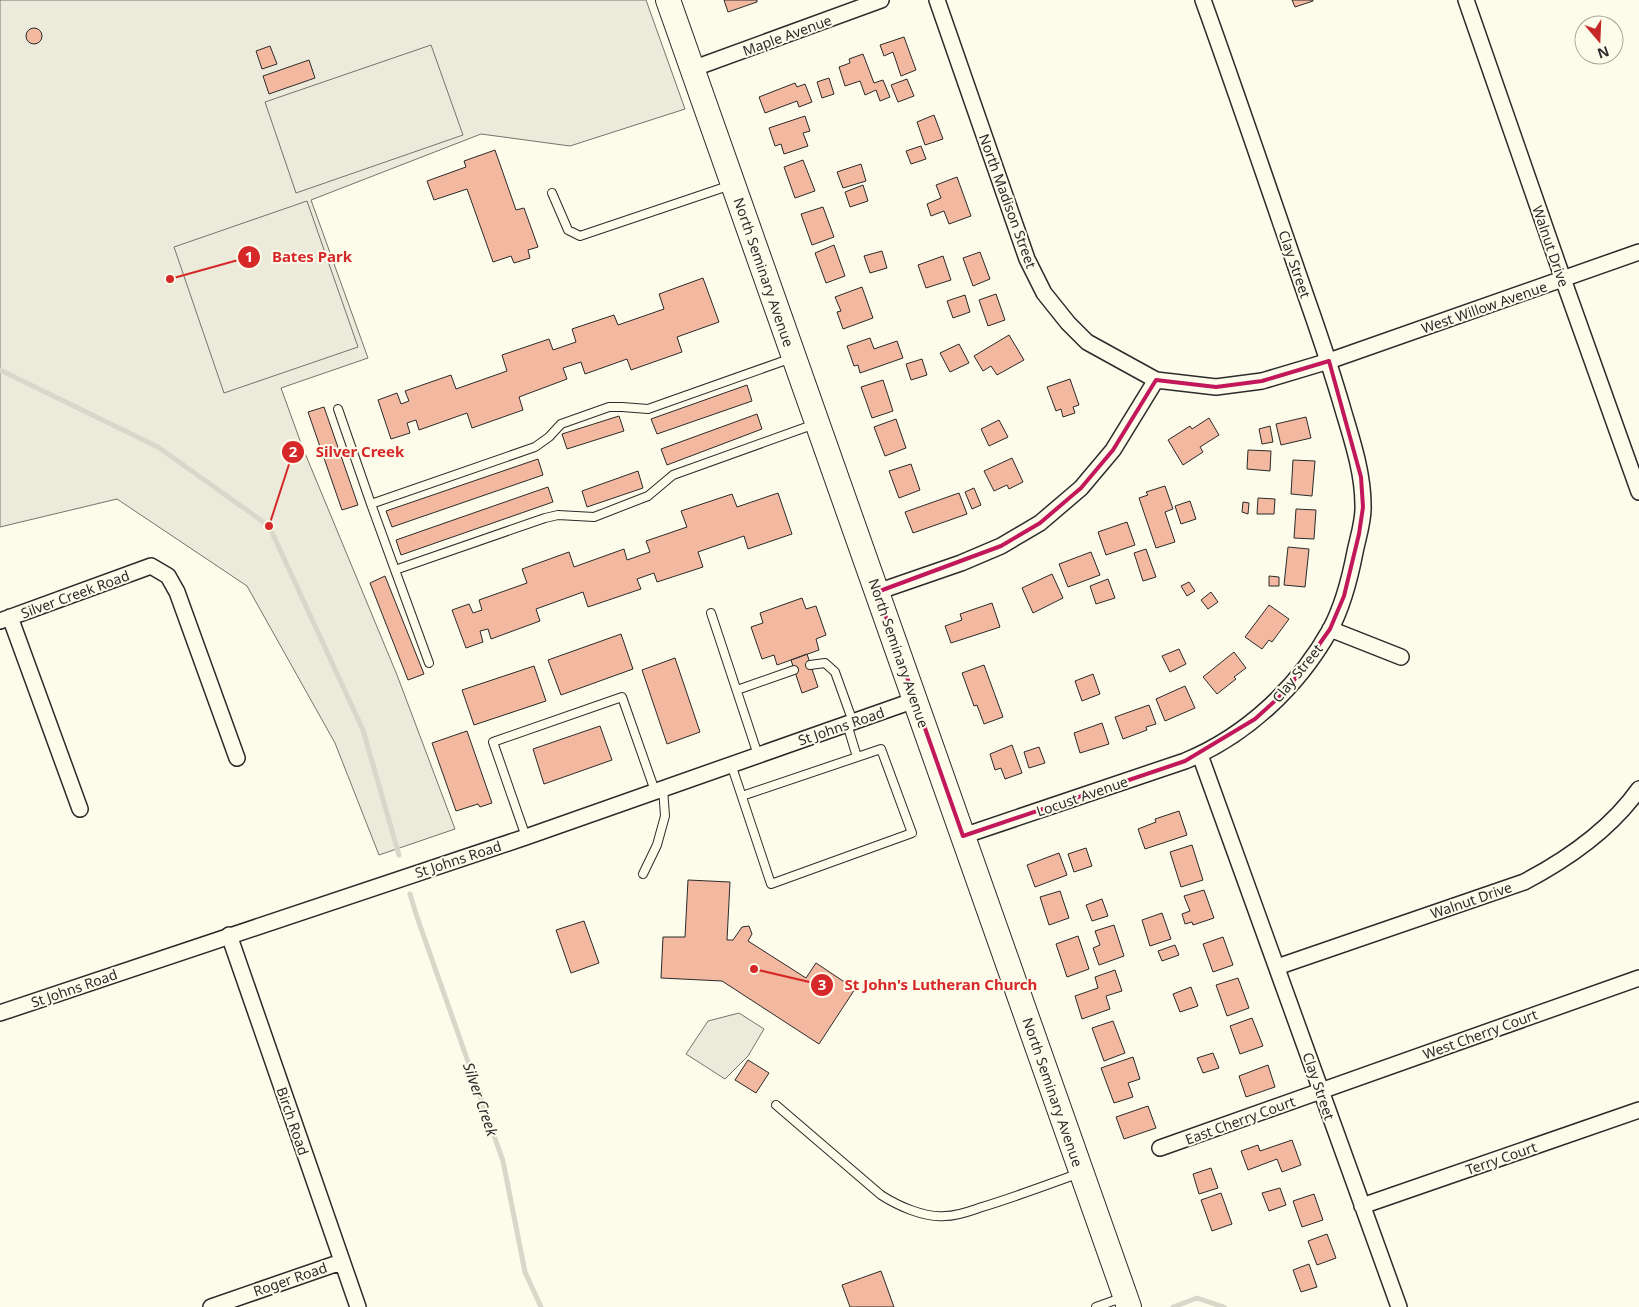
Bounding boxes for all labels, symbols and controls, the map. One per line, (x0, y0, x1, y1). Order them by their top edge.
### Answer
street label: Maple Avenue (740, 10, 834, 60)
north arrow (1574, 15, 1624, 65)
text: N (1595, 42, 1612, 64)
street label: North Madison Street (975, 131, 1041, 271)
street label: North Seminary Avenue (730, 195, 799, 349)
street label: Walnut Drive (1528, 203, 1574, 289)
street label: Clay Street (1275, 228, 1315, 300)
callout: Bates Park (237, 242, 362, 272)
text: 1 (245, 246, 253, 266)
text: Bates Park (272, 246, 353, 266)
street label: West Willow Avenue (1419, 277, 1550, 337)
callout: Silver Creek (281, 437, 414, 467)
text: 2 (289, 441, 298, 461)
text: Silver Creek (316, 441, 405, 461)
street label: Silver Creek Road (18, 566, 132, 622)
street label: North Seminary Avenue (865, 576, 934, 730)
street label: Clay Street (1268, 640, 1326, 706)
street label: St Johns Road (795, 702, 887, 750)
street label: Locust Avenue (1034, 771, 1130, 821)
street label: St Johns Road (412, 836, 504, 882)
street label: Walnut Drive (1428, 877, 1514, 923)
street label: St Johns Road (28, 964, 120, 1012)
callout: St John's Lutheran Church (810, 970, 1047, 1000)
text: 3 (818, 974, 826, 994)
text: St John's Lutheran Church (845, 974, 1037, 994)
street label: West Cherry Court (1420, 1004, 1540, 1064)
street label: North Seminary Avenue (1019, 1015, 1088, 1169)
street label: Clay Street (1299, 1050, 1339, 1122)
water label: Silver Creek (459, 1060, 503, 1139)
street label: Birch Road (272, 1084, 314, 1158)
street label: East Cherry Court (1182, 1091, 1298, 1149)
street label: Terry Court (1463, 1137, 1539, 1179)
street label: Roger Road (251, 1258, 329, 1300)

